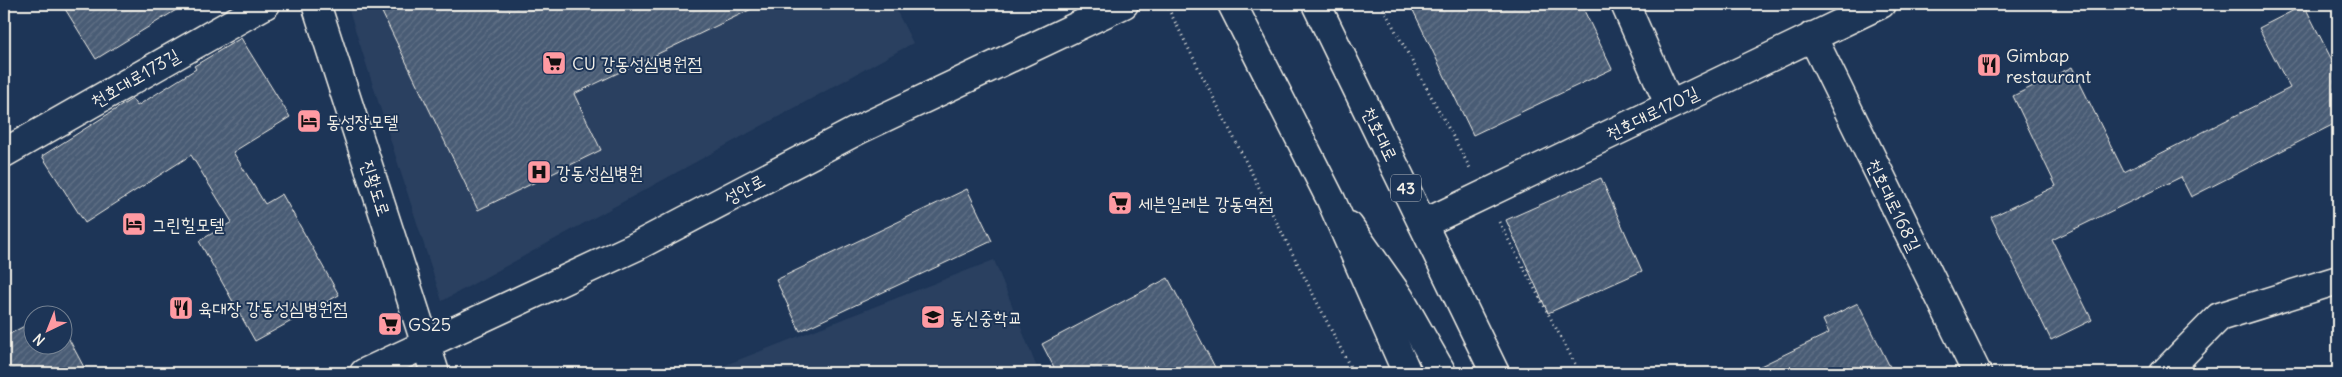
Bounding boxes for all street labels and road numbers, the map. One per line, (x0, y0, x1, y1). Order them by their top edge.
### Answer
street label: 천호대로173길 (87, 43, 184, 113)
street label: 천호대로170길 (1602, 80, 1703, 145)
street label: 천호대로 (1357, 103, 1403, 165)
street label: 천호대로168길 (1862, 155, 1927, 256)
street label: 진황도로 (356, 157, 396, 219)
street label: 성안로 (719, 169, 769, 209)
road number: 43 (1391, 174, 1421, 202)

